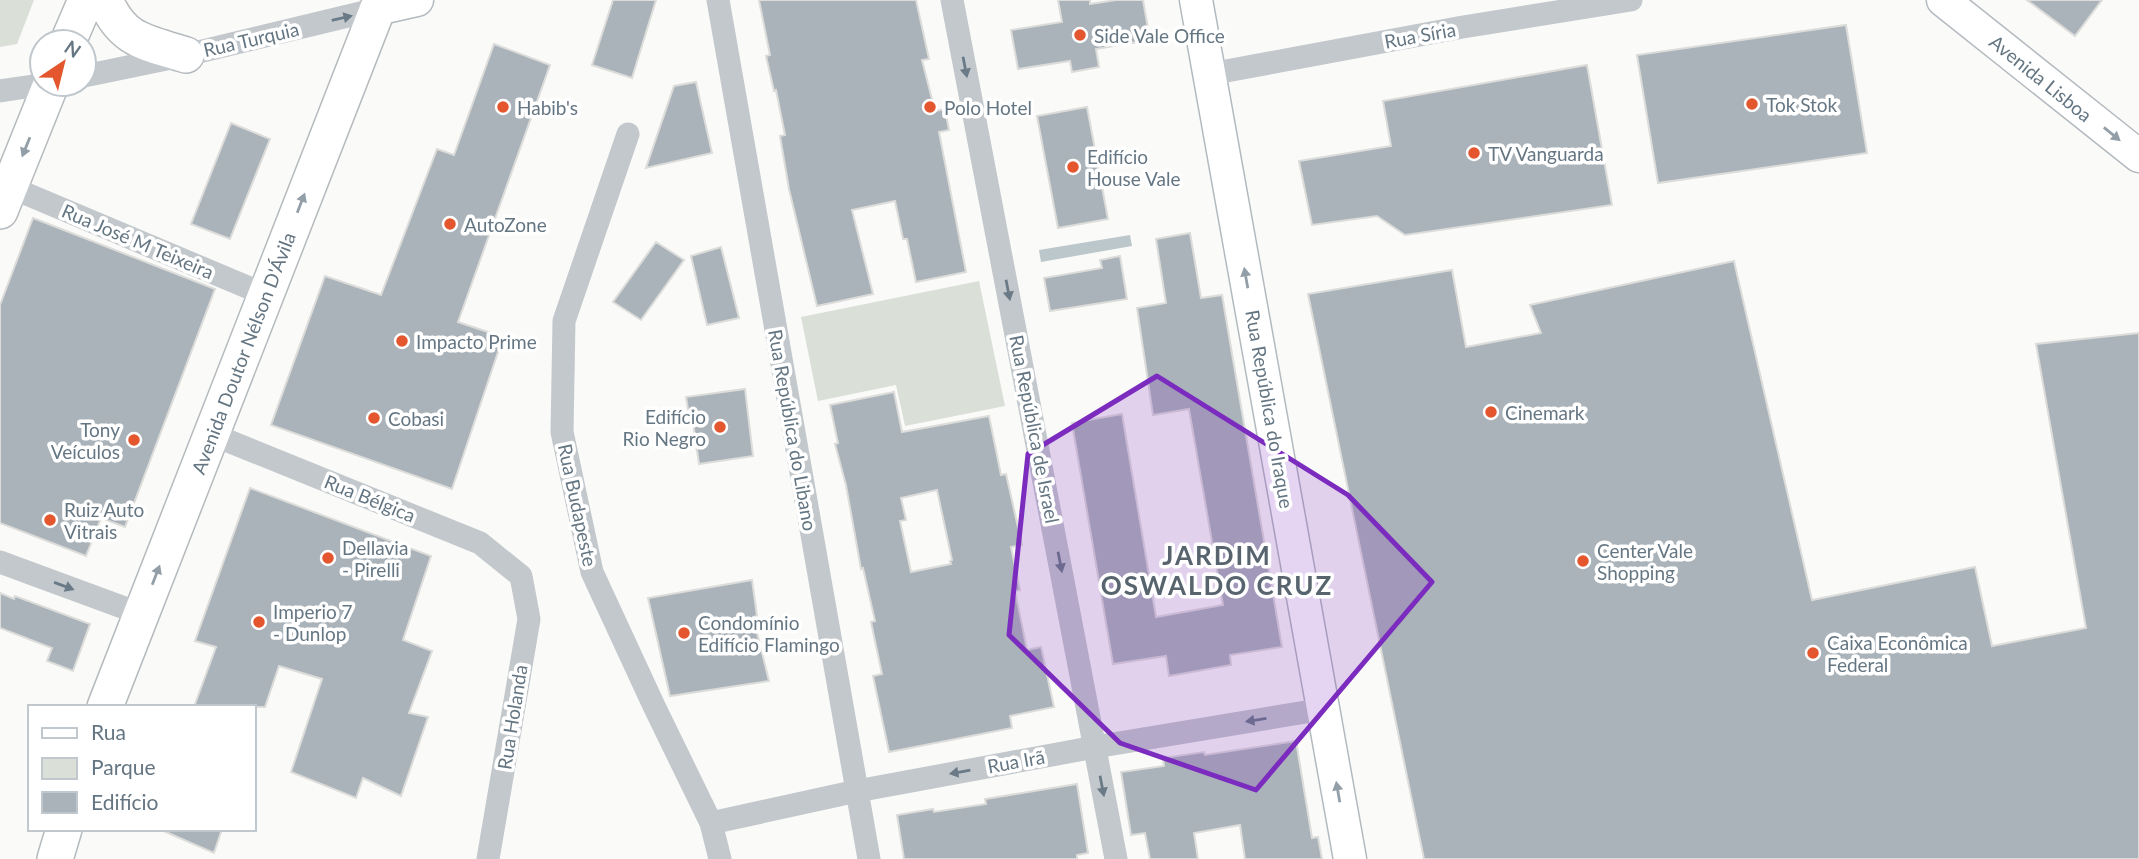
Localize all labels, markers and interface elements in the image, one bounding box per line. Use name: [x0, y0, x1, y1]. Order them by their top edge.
one-way arrow: [331, 12, 353, 23]
street label: Rua Turquia: [201, 17, 301, 61]
street label: Rua Síria: [1382, 17, 1458, 53]
place label: Side Vale Office: [1094, 24, 1225, 47]
marker: Side Vale Office: [1072, 27, 1088, 43]
north arrow: [28, 28, 98, 98]
street label: Avenida Lisboa: [1985, 30, 2097, 126]
text: N: [60, 35, 86, 62]
one-way arrow: [960, 56, 971, 78]
place label: Tok Stok: [1766, 93, 1838, 116]
place label: Habib's: [517, 96, 578, 119]
place label: Polo Hotel: [944, 96, 1032, 119]
marker: Tok Stok: [1744, 96, 1760, 112]
marker: Habib's: [495, 99, 511, 115]
marker: Polo Hotel: [922, 99, 938, 115]
one-way arrow: [2102, 127, 2120, 142]
one-way arrow: [20, 137, 31, 158]
place label: TV Vanguarda: [1488, 142, 1604, 165]
place label: Edifício House Vale: [1087, 145, 1180, 190]
marker: TV Vanguarda: [1466, 145, 1482, 161]
marker: Edifício House Vale: [1065, 159, 1081, 175]
one-way arrow: [296, 192, 307, 213]
street label: Rua José M Teixeira: [59, 199, 217, 283]
place label: AutoZone: [464, 213, 547, 236]
marker: AutoZone: [442, 216, 458, 232]
street label: Avenida Doutor Nélson D'Ávila: [186, 229, 300, 477]
one-way arrow: [1240, 267, 1251, 289]
one-way arrow: [1003, 280, 1014, 302]
street label: Rua República do Iraque: [1241, 308, 1299, 510]
street label: Rua República do Libano: [764, 328, 822, 532]
place label: Impacto Prime: [416, 330, 537, 353]
marker: Impacto Prime: [394, 333, 410, 349]
street label: Rua República de Israel: [1005, 333, 1065, 525]
place label: Cinemark: [1505, 401, 1585, 424]
marker: Cinemark: [1483, 404, 1499, 420]
place label: Edifício Rio Negro: [623, 405, 706, 450]
place label: Cobasi: [388, 407, 444, 430]
marker: Cobasi: [366, 410, 382, 426]
place label: Tony Veículos: [51, 418, 120, 463]
marker: Edifício Rio Negro: [712, 419, 728, 435]
marker: Tony Veículos: [126, 432, 142, 448]
street label: Rua Budapeste: [554, 442, 602, 568]
street label: Rua Bélgica: [321, 469, 419, 527]
place label: Ruiz Auto Vitrais: [64, 498, 144, 543]
marker: Ruiz Auto Vitrais: [42, 512, 58, 528]
place label: Dellavia - Pirelli: [342, 536, 408, 581]
district label: JARDIM OSWALDO CRUZ: [1101, 539, 1333, 601]
place label: Center Vale Shopping: [1597, 539, 1693, 584]
marker: Dellavia - Pirelli: [320, 550, 336, 566]
one-way arrow: [1055, 551, 1066, 573]
marker: Center Vale Shopping: [1575, 553, 1591, 569]
one-way arrow: [151, 564, 162, 585]
one-way arrow: [54, 581, 75, 592]
place label: Imperio 7 - Dunlop: [273, 600, 353, 645]
place label: Condomínio Edifício Flamingo: [698, 611, 840, 656]
marker: Imperio 7 - Dunlop: [251, 614, 267, 630]
marker: Condomínio Edifício Flamingo: [676, 625, 692, 641]
place label: Caixa Econômica Federal: [1827, 631, 1968, 676]
marker: Caixa Econômica Federal: [1805, 645, 1821, 661]
street label: Rua Holanda: [492, 663, 532, 771]
legend: [28, 705, 256, 831]
one-way arrow: [1245, 715, 1267, 726]
text: Rua: [91, 719, 126, 744]
street label: Rua Irã: [986, 745, 1046, 777]
text: Parque: [91, 754, 156, 779]
one-way arrow: [949, 767, 971, 778]
one-way arrow: [1097, 775, 1108, 797]
one-way arrow: [1332, 781, 1343, 803]
text: Edifício: [91, 789, 159, 814]

